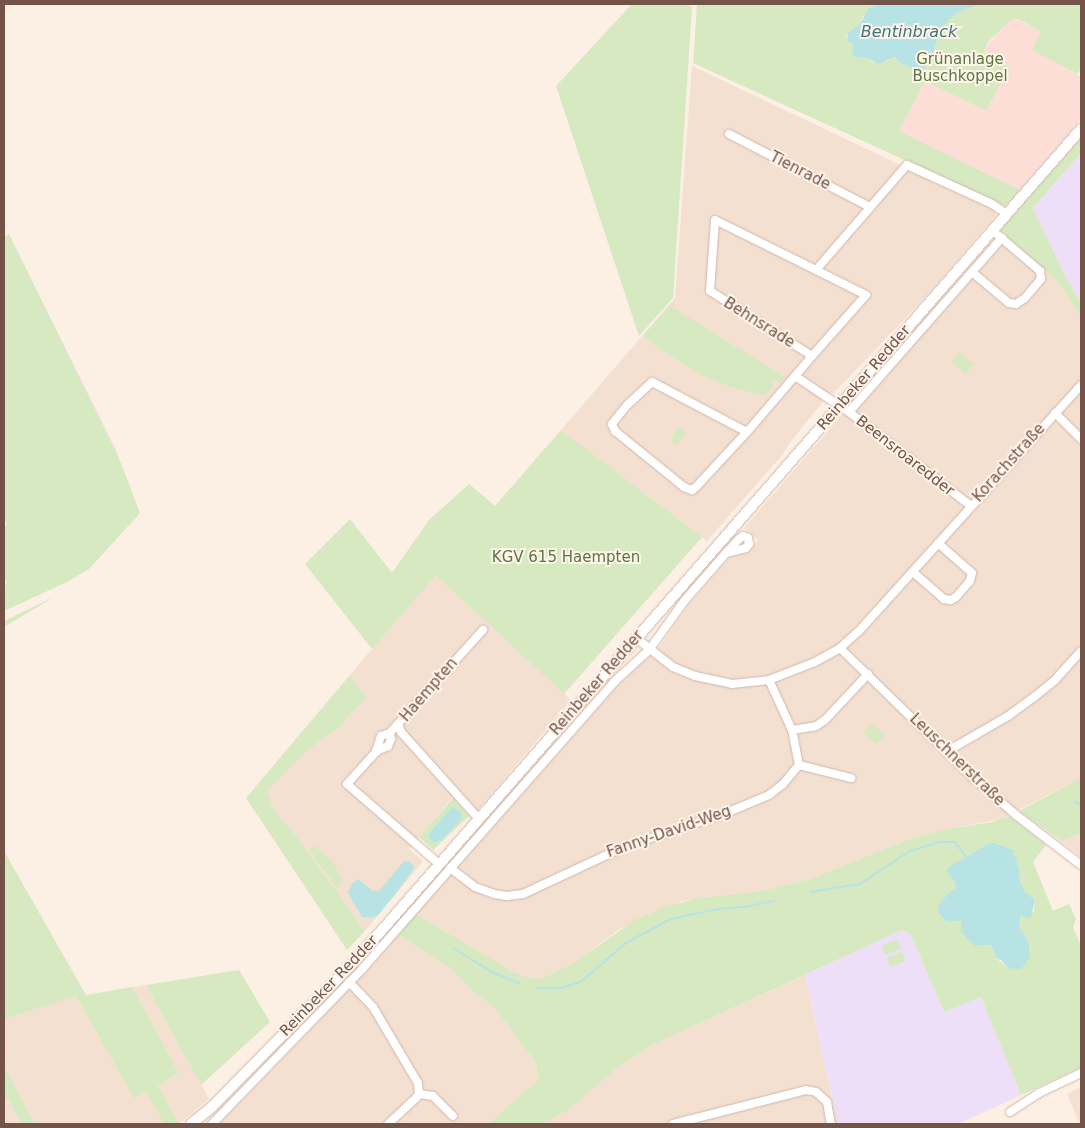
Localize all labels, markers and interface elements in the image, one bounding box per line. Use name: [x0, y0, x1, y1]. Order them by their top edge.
water label: Bentinbrack: [861, 22, 957, 42]
park label: Grünanlage Buschkoppel: [912, 50, 1008, 85]
street label: Tienrade: [767, 148, 833, 194]
street label: Behnsrade: [720, 294, 798, 352]
street label: Reinbeker Redder: [814, 322, 914, 434]
street label: Beensroaredder: [852, 412, 958, 500]
street label: Korachstraße: [969, 420, 1049, 506]
park label: KGV 615 Haempten: [492, 549, 640, 567]
street label: Reinbeker Redder: [547, 627, 647, 739]
street label: Haempten: [396, 654, 462, 726]
street label: Leuschnerstraße: [906, 710, 1008, 810]
street label: Fanny-David-Weg: [604, 802, 734, 862]
street label: Reinbeker Redder: [276, 932, 382, 1040]

